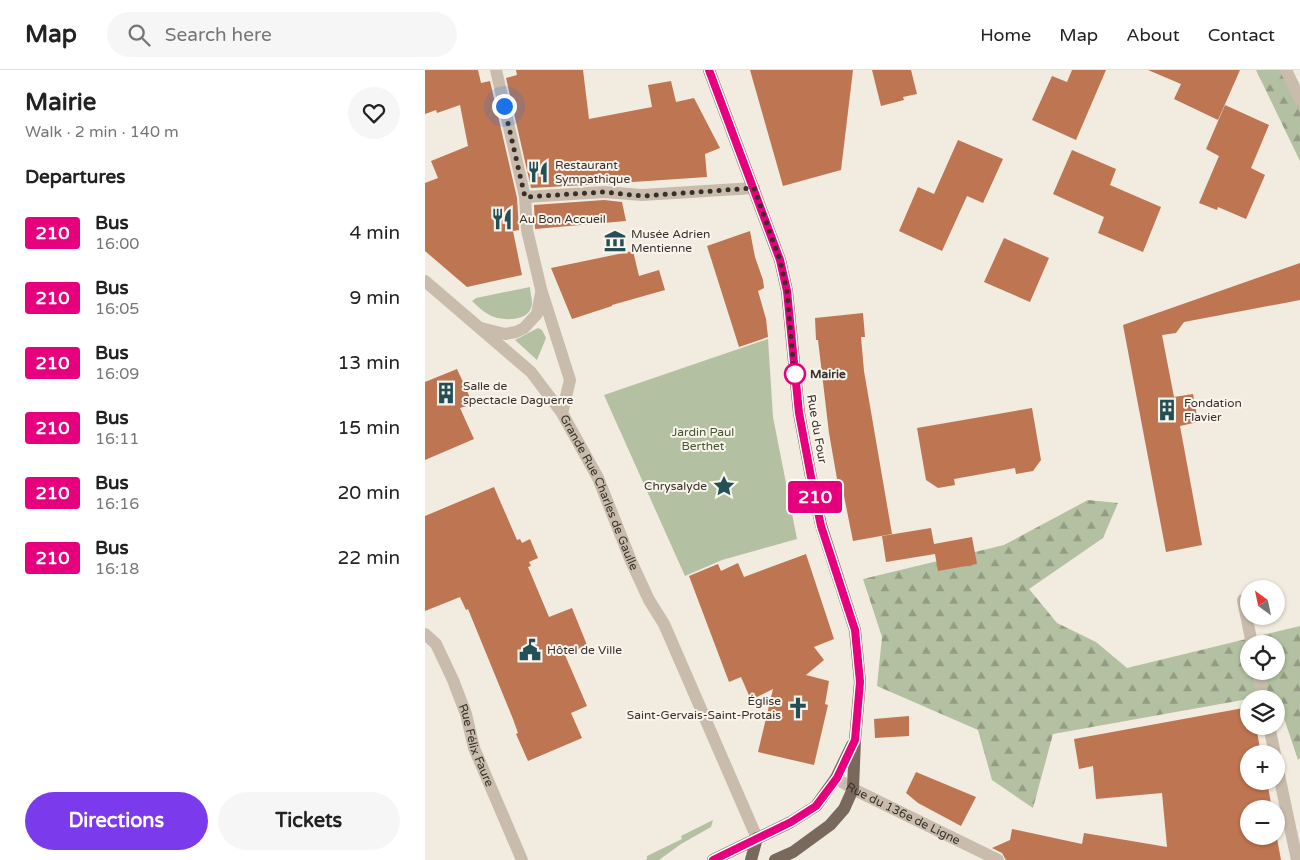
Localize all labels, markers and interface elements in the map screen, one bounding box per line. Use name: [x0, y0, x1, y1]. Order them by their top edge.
search box: [107, 12, 457, 57]
text: Map: [25, 20, 77, 49]
icon: search: [125, 21, 153, 49]
text: Search here: [165, 24, 272, 46]
text: Home: [980, 24, 1031, 46]
text: Map: [1059, 24, 1098, 46]
text: About: [1126, 24, 1180, 46]
text: Contact: [1208, 24, 1275, 46]
button: heart: [348, 87, 400, 139]
text: Mairie: [25, 88, 96, 117]
your location: [492, 94, 517, 119]
text: Walk · 2 min · 140 m: [25, 122, 179, 142]
place label: Restaurant Sympathique: [555, 158, 630, 186]
restaurant icon: Restaurant Sympathique: [525, 159, 551, 185]
text: Departures: [25, 166, 125, 188]
restaurant icon: Au Bon Accueil: [489, 206, 515, 232]
text: Bus: [95, 212, 129, 234]
place label: Au Bon Accueil: [519, 212, 606, 226]
text: 210: [36, 222, 69, 244]
text: 4 min: [349, 222, 400, 244]
place label: Musée Adrien Mentienne: [631, 227, 710, 255]
museum icon: Musée Adrien Mentienne: [602, 228, 628, 254]
text: 16:00: [95, 234, 139, 254]
text: Bus: [95, 277, 129, 299]
text: 210: [36, 287, 69, 309]
text: 9 min: [349, 287, 400, 309]
text: 16:05: [95, 299, 139, 319]
text: Bus: [95, 342, 129, 364]
text: 210: [36, 352, 69, 374]
text: 13 min: [337, 352, 400, 374]
marker: Mairie: [784, 363, 806, 385]
text: 16:09: [95, 364, 139, 384]
place label: Mairie: [810, 367, 846, 381]
place label: Salle de spectacle Daguerre: [463, 379, 573, 407]
building icon: Salle de spectacle Daguerre: [433, 380, 459, 406]
street label: Rue du Four: [804, 393, 830, 465]
place label: Fondation Flavier: [1184, 396, 1242, 424]
building icon: Fondation Flavier: [1154, 397, 1180, 423]
text: Bus: [95, 407, 129, 429]
street label: Grande Rue Charles de Gaulle: [557, 412, 641, 573]
text: 210: [36, 417, 69, 439]
text: 15 min: [337, 417, 400, 439]
park label: Jardin Paul Berthet: [672, 425, 734, 453]
text: 16:11: [95, 429, 139, 449]
text: Bus: [95, 472, 129, 494]
place icon: Chrysalyde: [711, 473, 737, 499]
place label: Chrysalyde: [644, 479, 707, 493]
line badge: 210: [786, 481, 844, 513]
text: 210: [36, 482, 69, 504]
text: 20 min: [337, 482, 400, 504]
text: 210: [798, 486, 832, 508]
text: 16:16: [95, 494, 139, 514]
text: Bus: [95, 537, 129, 559]
text: 210: [36, 547, 69, 569]
text: 22 min: [337, 547, 400, 569]
text: 16:18: [95, 559, 139, 579]
north arrow: [1240, 580, 1285, 625]
map controls: [1240, 580, 1285, 845]
button: locate: [1240, 635, 1285, 680]
public building icon: Hôtel de Ville: [517, 637, 543, 663]
place label: Hôtel de Ville: [547, 643, 622, 657]
button: layers: [1240, 690, 1285, 735]
place label: Église Saint-Gervais-Saint-Protais: [627, 694, 781, 722]
church icon: Église Saint-Gervais-Saint-Protais: [785, 695, 811, 721]
street label: Rue Félix Faure: [456, 702, 497, 789]
button: +: [1240, 745, 1285, 790]
street label: Rue du 136e de Ligne: [843, 779, 963, 847]
button: Directions: [25, 792, 208, 850]
button: Tickets: [218, 792, 400, 850]
button: −: [1240, 800, 1285, 845]

